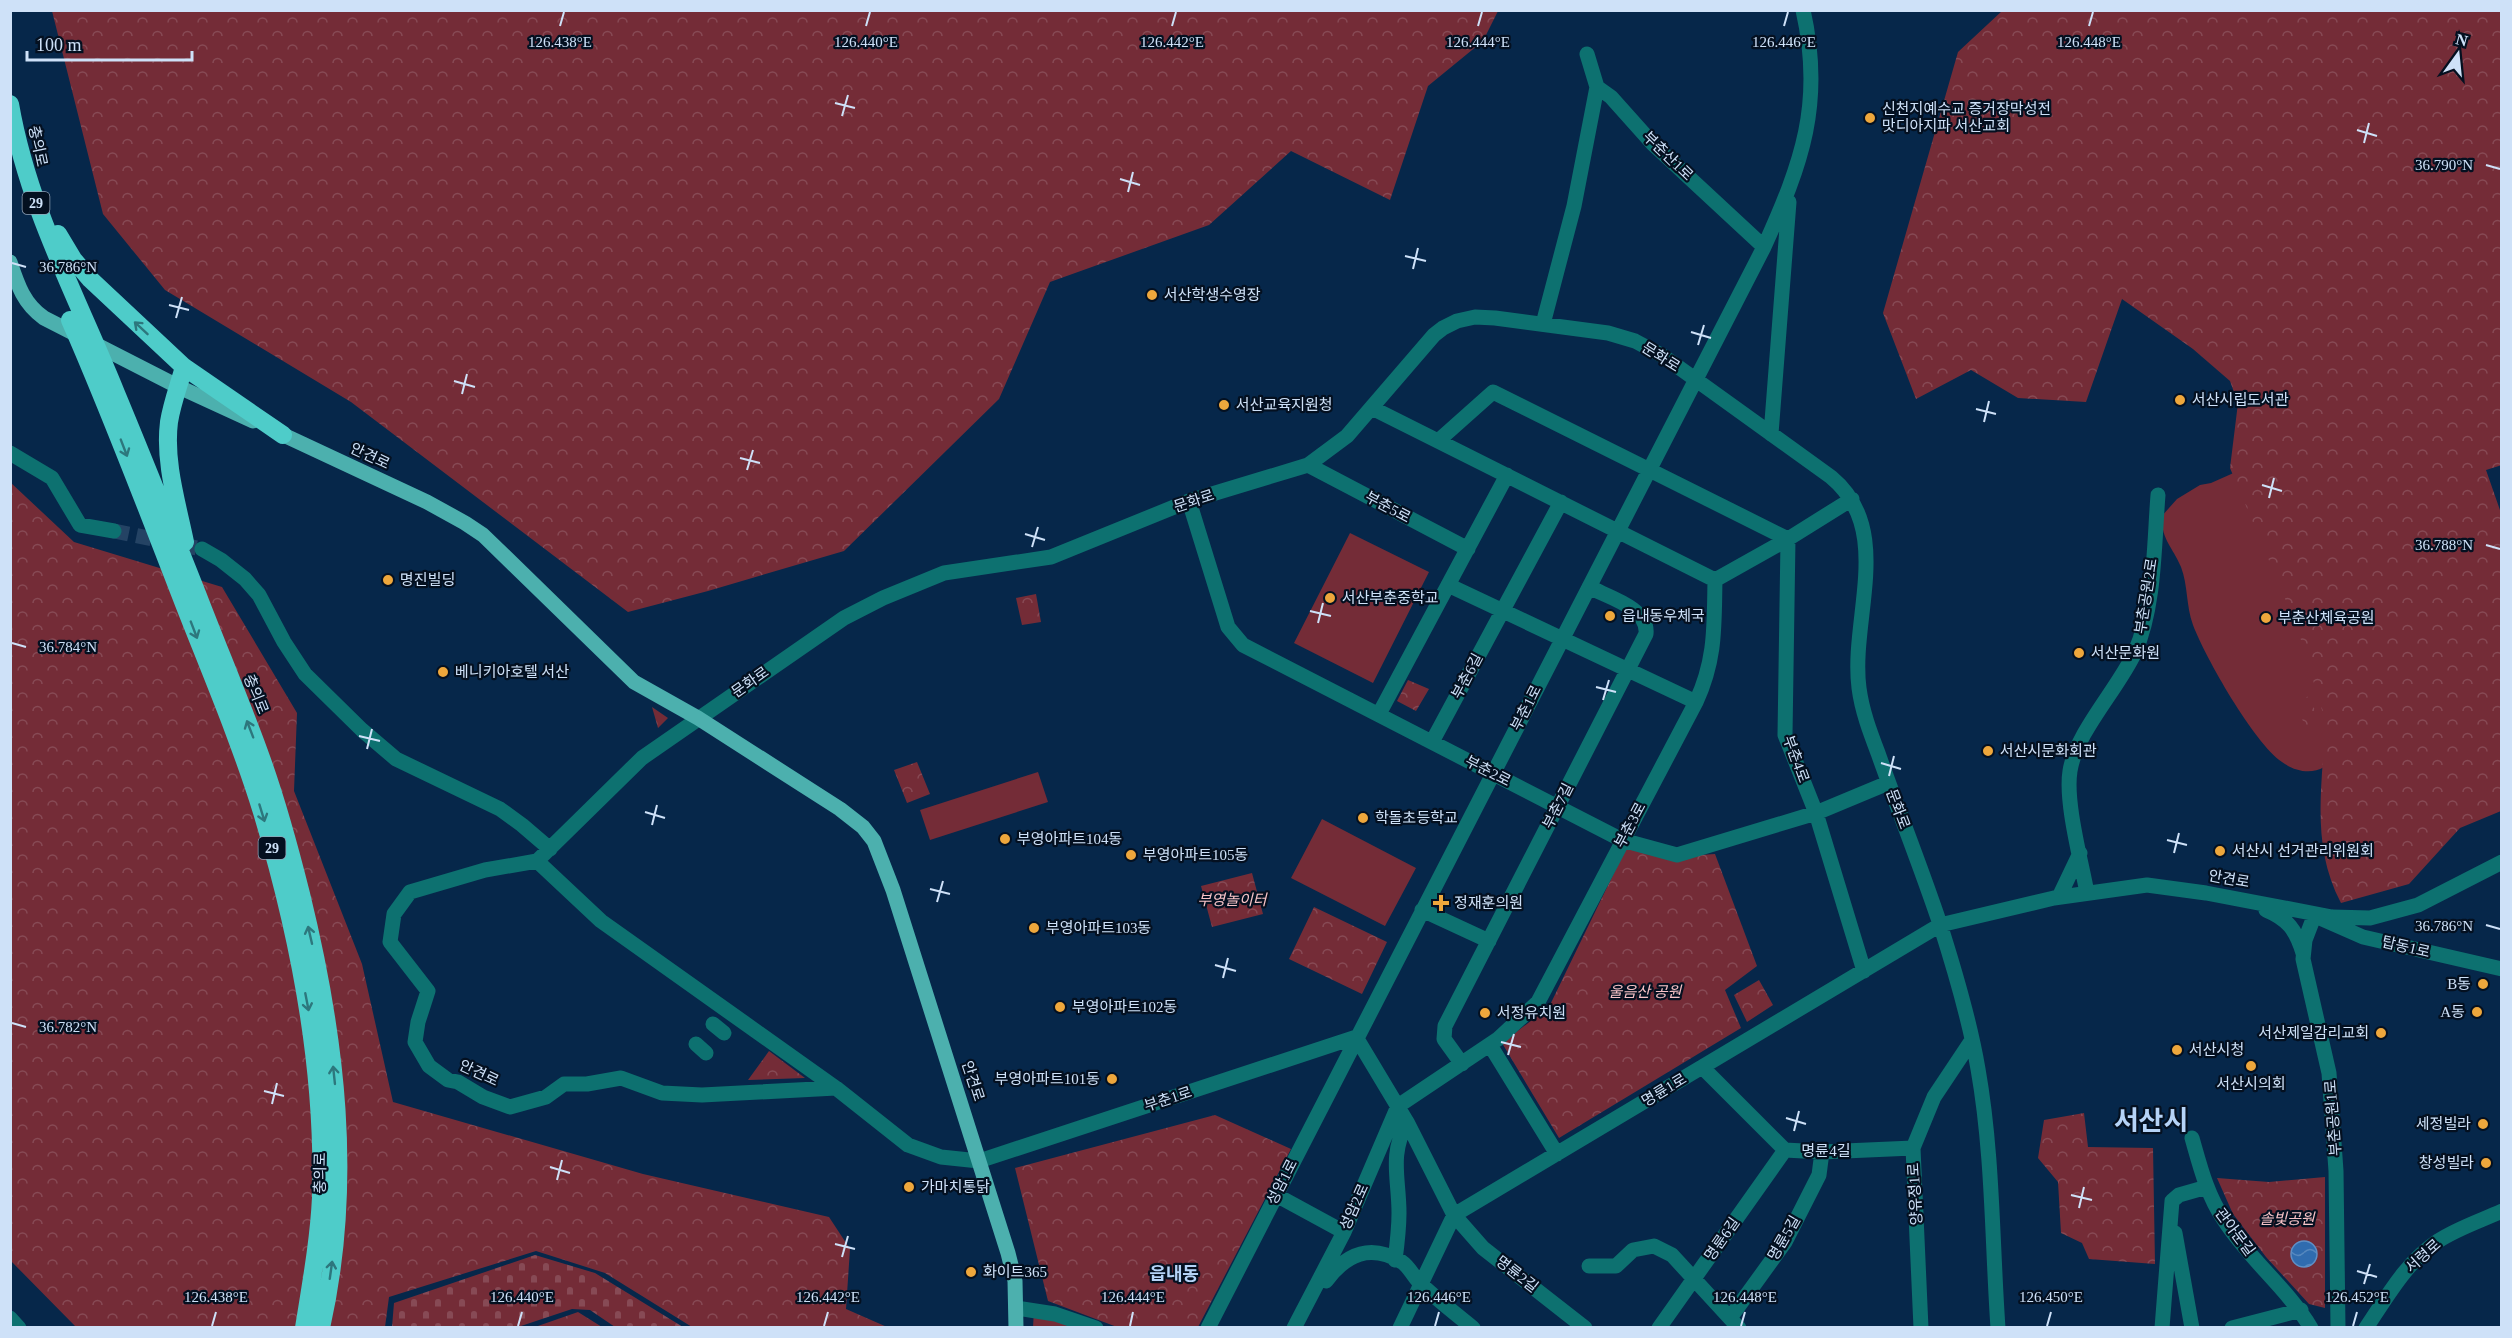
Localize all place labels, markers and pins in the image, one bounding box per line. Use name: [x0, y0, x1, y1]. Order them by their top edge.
place label: 신천지예수교 증거장막성전 맛디아지파 서산교회: [1882, 100, 2051, 134]
marker: 신천지예수교 증거장막성전 맛디아지파 서산교회: [1863, 111, 1877, 125]
place label: 서산학생수영장: [1164, 286, 1261, 303]
marker: 서산학생수영장: [1145, 288, 1159, 302]
place label: 서산시립도서관: [2192, 392, 2289, 408]
marker: 서산시립도서관: [2173, 393, 2187, 407]
place label: 서산교육지원청: [1236, 397, 1333, 413]
marker: 서산교육지원청: [1217, 398, 1231, 412]
place label: 명진빌딩: [400, 572, 455, 588]
marker: 명진빌딩: [381, 573, 395, 587]
place label: 서산부춘중학교: [1342, 589, 1439, 606]
marker: 서산부춘중학교: [1323, 591, 1337, 605]
place label: 읍내동우체국: [1622, 608, 1705, 624]
marker: 읍내동우체국: [1603, 609, 1617, 623]
place label: 부춘산체육공원: [2278, 610, 2375, 626]
marker: 부춘산체육공원: [2259, 611, 2273, 625]
place label: 서산문화원: [2091, 645, 2160, 661]
marker: 서산문화원: [2072, 646, 2086, 660]
place label: 베니키아호텔 서산: [455, 664, 569, 680]
marker: 베니키아호텔 서산: [436, 665, 450, 679]
place label: 서산시문화회관: [2000, 743, 2097, 759]
marker: 서산시문화회관: [1981, 744, 1995, 758]
place label: 학돌초등학교: [1375, 809, 1458, 826]
marker: 학돌초등학교: [1356, 811, 1370, 825]
place label: 부영아파트104동: [1017, 831, 1122, 847]
marker: 부영아파트104동: [998, 832, 1012, 846]
place label: 서산시 선거관리위원회: [2232, 843, 2374, 859]
marker: 서산시 선거관리위원회: [2213, 844, 2227, 858]
place label: 부영아파트105동: [1143, 847, 1248, 863]
marker: 부영아파트105동: [1124, 848, 1138, 862]
marker: 정재훈의원: [1432, 894, 1450, 912]
place label: 정재훈의원: [1454, 895, 1523, 911]
place label: 부영아파트103동: [1046, 920, 1151, 936]
marker: 부영아파트103동: [1027, 921, 1041, 935]
place label: B동: [2447, 976, 2471, 992]
marker: B동: [2476, 977, 2490, 991]
place label: 부영아파트102동: [1072, 999, 1177, 1015]
marker: 부영아파트102동: [1053, 1000, 1067, 1014]
place label: A동: [2440, 1004, 2465, 1020]
place label: 서정유치원: [1497, 1005, 1566, 1021]
marker: A동: [2470, 1005, 2484, 1019]
marker: 서정유치원: [1478, 1006, 1492, 1020]
place label: 서산제일감리교회: [2259, 1025, 2369, 1041]
marker: 서산제일감리교회: [2374, 1026, 2388, 1040]
place label: 서산시청: [2189, 1042, 2244, 1058]
marker: 서산시청: [2170, 1043, 2184, 1057]
marker: 서산시의회: [2244, 1059, 2258, 1073]
place label: 부영아파트101동: [995, 1071, 1100, 1087]
marker: 부영아파트101동: [1105, 1072, 1119, 1086]
place label: 서산시의회: [2216, 1076, 2286, 1092]
place label: 세정빌라: [2416, 1116, 2471, 1132]
marker: 세정빌라: [2476, 1117, 2490, 1131]
place label: 창성빌라: [2419, 1155, 2474, 1171]
marker: 창성빌라: [2479, 1156, 2493, 1170]
place label: 가마치통닭: [921, 1179, 990, 1195]
marker: 가마치통닭: [902, 1180, 916, 1194]
place label: 화이트365: [983, 1264, 1047, 1280]
marker: 화이트365: [964, 1265, 978, 1279]

